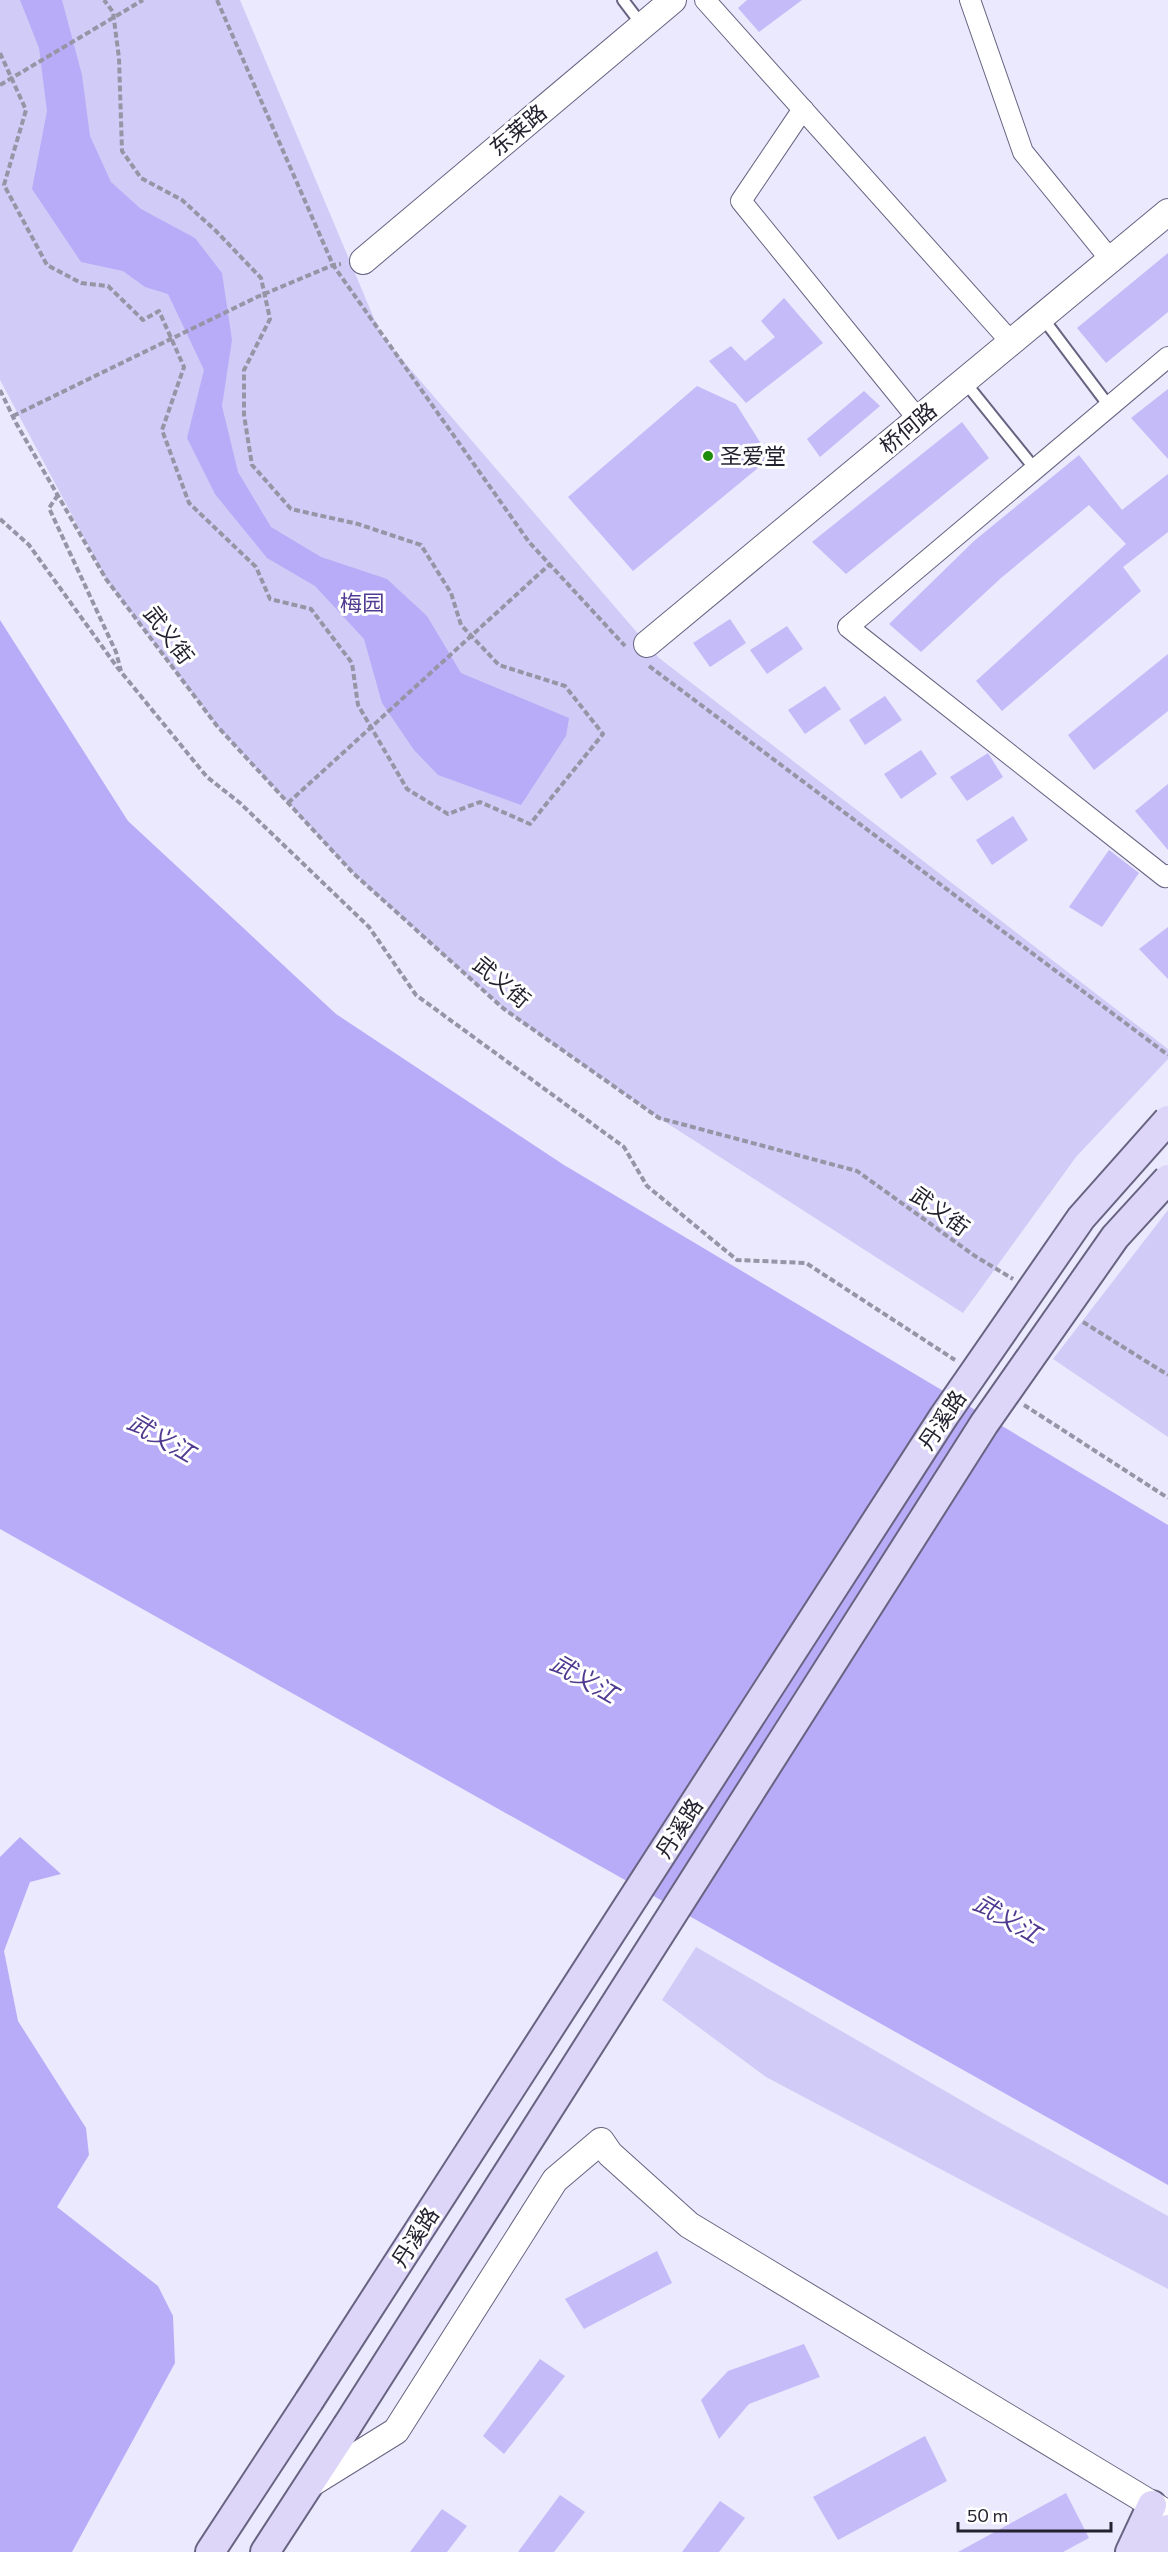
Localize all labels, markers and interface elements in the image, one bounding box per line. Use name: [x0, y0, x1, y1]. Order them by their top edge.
street label: 东莱路: [484, 98, 552, 161]
street label: 桥何路: [874, 396, 942, 459]
place label: 圣爱堂: [720, 442, 786, 469]
marker: 圣爱堂: [701, 449, 715, 463]
park label: 梅园: [340, 589, 384, 616]
street label: 武义街: [139, 600, 200, 669]
street label: 武义街: [468, 950, 536, 1013]
street label: 武义街: [906, 1180, 975, 1241]
street label: 丹溪路: [912, 1385, 971, 1455]
water label: 武义江: [123, 1406, 203, 1469]
water label: 武义江: [546, 1647, 626, 1710]
street label: 丹溪路: [649, 1793, 708, 1863]
water label: 武义江: [969, 1887, 1049, 1950]
street label: 丹溪路: [385, 2202, 444, 2272]
scale bar: [958, 2495, 1111, 2533]
text: 50 m: [967, 2504, 1008, 2526]

